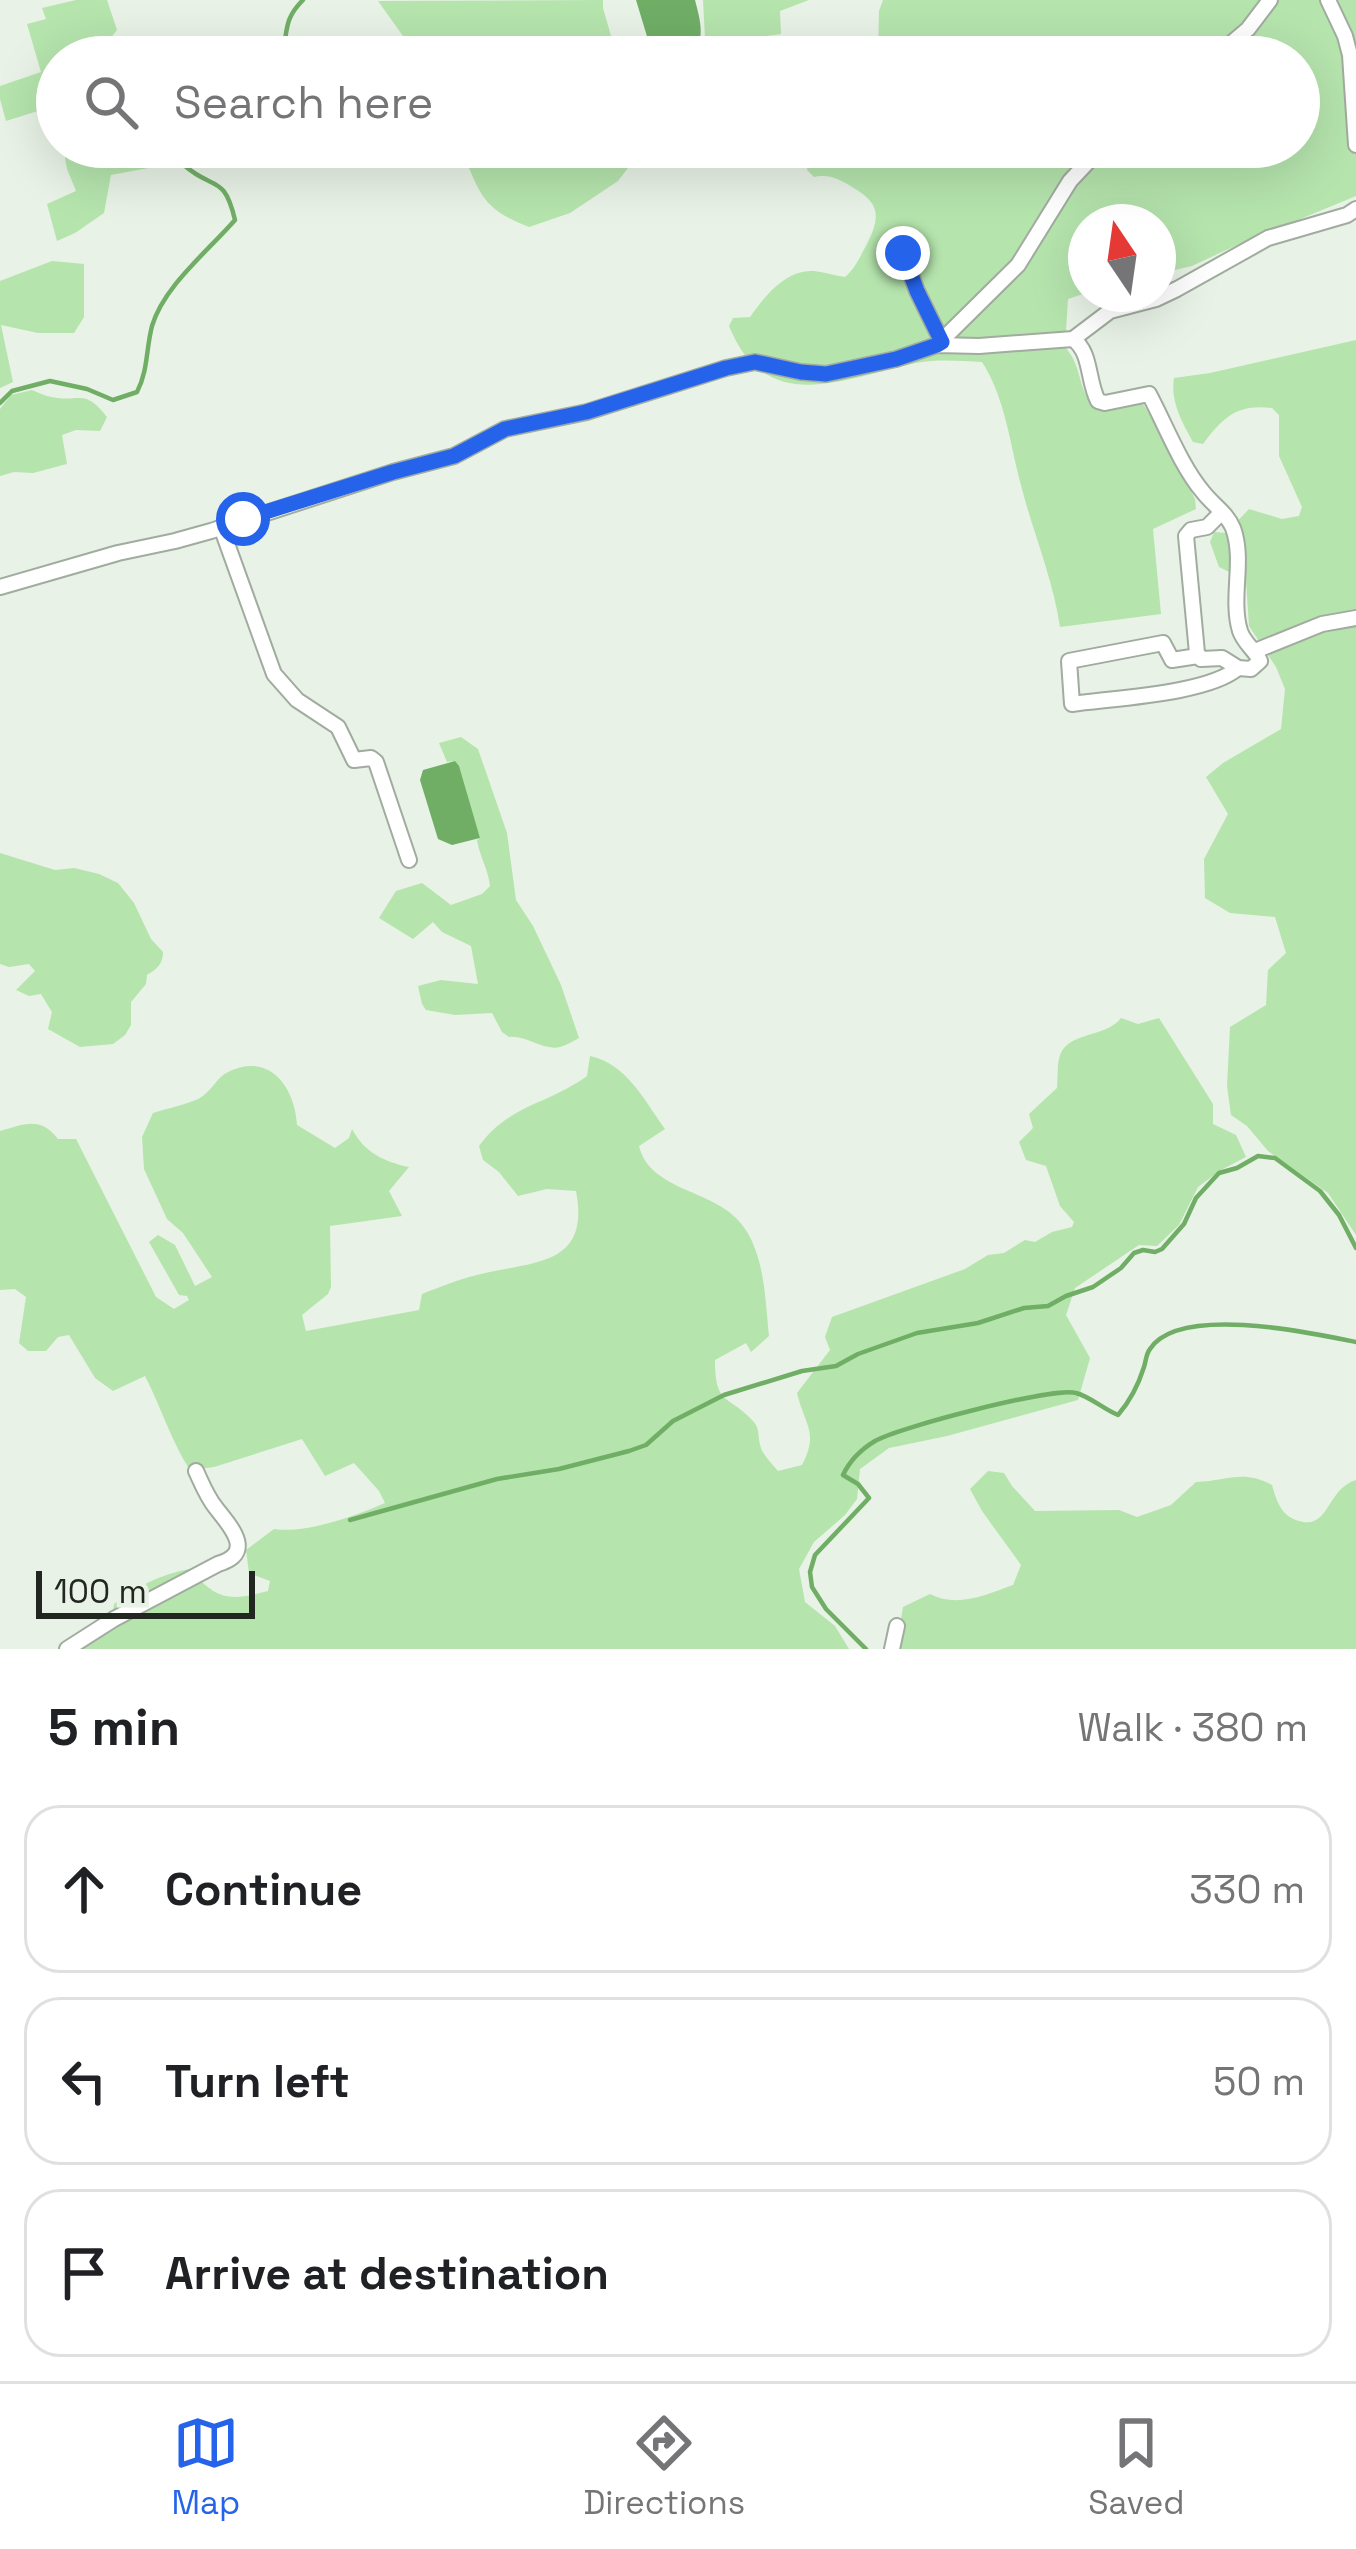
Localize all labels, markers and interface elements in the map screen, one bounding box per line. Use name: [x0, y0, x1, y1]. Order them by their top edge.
search box: [36, 36, 1320, 168]
icon: search: [78, 69, 144, 135]
text: Search here: [174, 74, 433, 131]
north arrow: [1068, 204, 1176, 312]
route end: [876, 226, 930, 280]
route start: [216, 492, 270, 546]
scale bar: [36, 1565, 255, 1618]
text: 100 m: [54, 1571, 147, 1613]
text: 5 min: [48, 1695, 180, 1760]
text: Walk · 380 m: [1078, 1703, 1308, 1752]
icon: ahead: [51, 1856, 117, 1922]
text: Continue: [165, 1861, 362, 1918]
text: 330 m: [1189, 1865, 1305, 1914]
icon: left: [51, 2048, 117, 2114]
text: Turn left: [165, 2053, 350, 2110]
text: 50 m: [1213, 2057, 1305, 2106]
icon: arrive: [51, 2240, 117, 2306]
text: Arrive at destination: [165, 2245, 609, 2302]
tab: Map: [172, 2410, 240, 2524]
tab: Directions: [583, 2410, 745, 2524]
tab: Saved: [1088, 2410, 1184, 2524]

